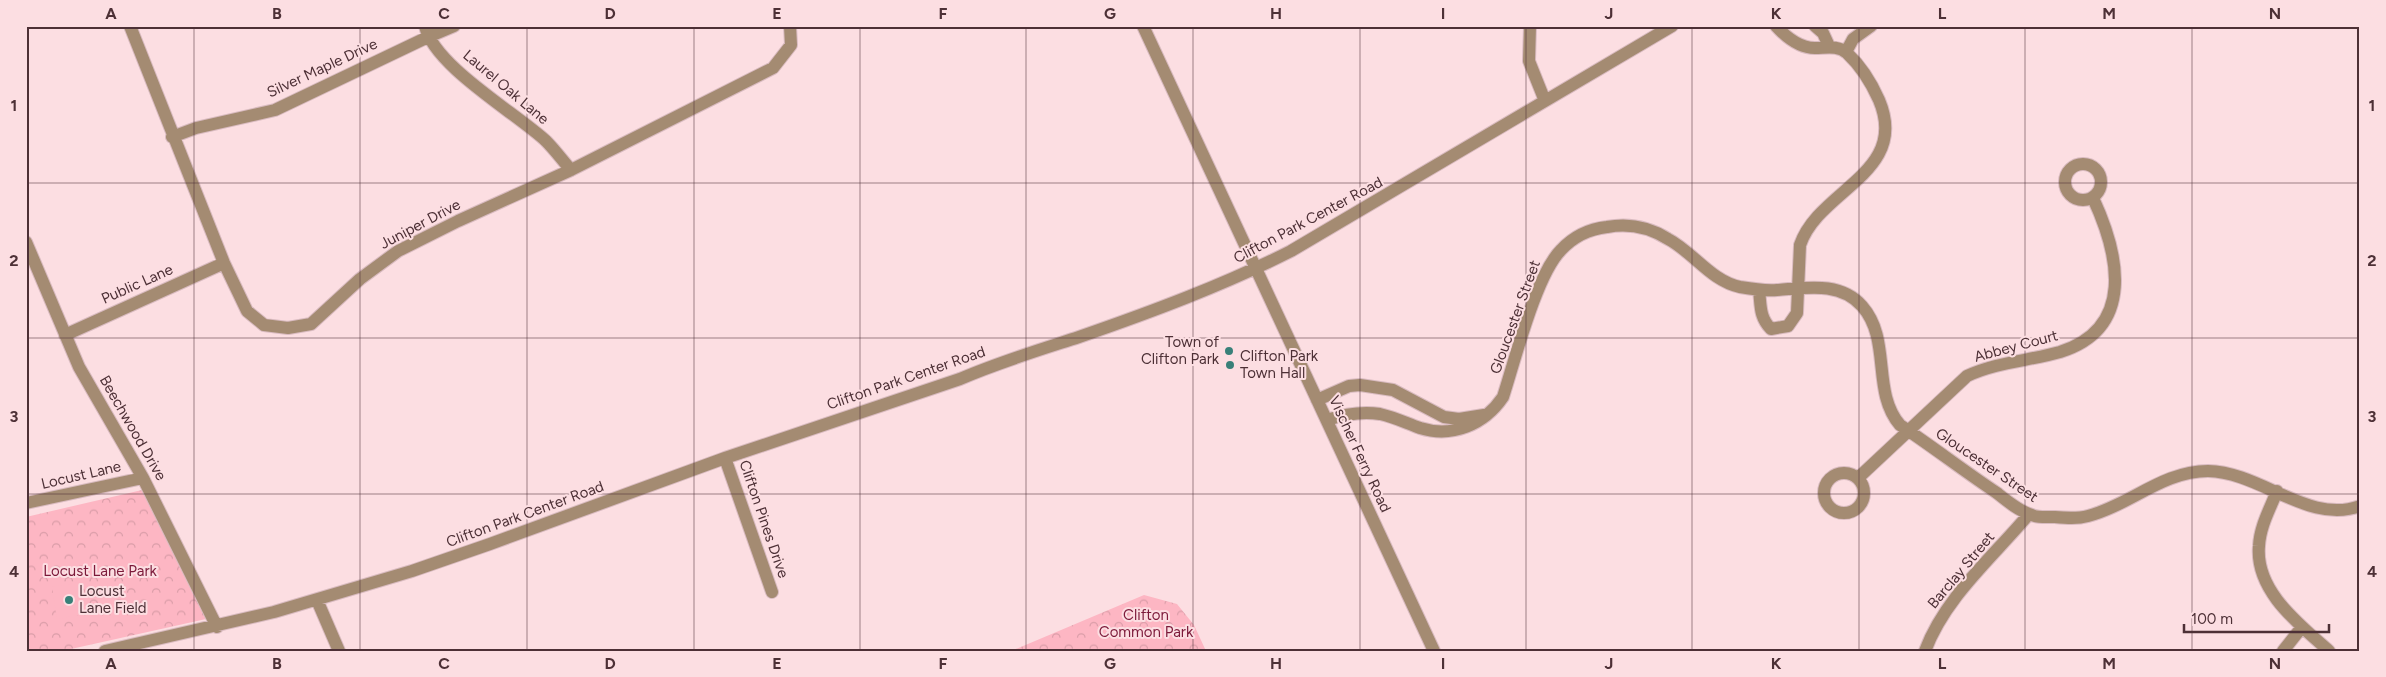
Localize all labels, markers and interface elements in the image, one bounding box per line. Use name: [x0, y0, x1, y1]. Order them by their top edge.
text: A: [105, 4, 117, 23]
text: B: [272, 4, 282, 23]
text: C: [438, 4, 450, 23]
text: D: [604, 4, 616, 23]
text: E: [772, 4, 782, 23]
text: F: [939, 4, 948, 23]
text: G: [1104, 4, 1116, 23]
text: H: [1270, 4, 1282, 23]
text: I: [1441, 4, 1445, 23]
text: J: [1605, 4, 1613, 23]
text: K: [1771, 4, 1782, 23]
text: L: [1938, 4, 1947, 23]
text: M: [2102, 4, 2116, 23]
text: N: [2269, 4, 2281, 23]
street label: Silver Maple Drive: [264, 35, 380, 101]
street label: Laurel Oak Lane: [459, 46, 553, 128]
text: 1: [11, 96, 17, 115]
text: 1: [2369, 96, 2375, 115]
street label: Clifton Park Center Road: [1230, 173, 1386, 267]
street label: Juniper Drive: [377, 195, 463, 253]
text: 2: [9, 251, 19, 270]
text: 2: [2367, 251, 2377, 270]
street label: Gloucester Street: [1486, 257, 1544, 376]
street label: Public Lane: [98, 260, 176, 308]
street label: Abbey Court: [1972, 326, 2060, 366]
place label: Town of Clifton Park: [1141, 333, 1220, 368]
street label: Clifton Park Center Road: [824, 342, 988, 414]
marker: Town of Clifton Park: [1223, 345, 1235, 357]
place label: Clifton Park Town Hall: [1240, 347, 1319, 382]
marker: Clifton Park Town Hall: [1224, 359, 1236, 371]
street label: Beechwood Drive: [96, 372, 170, 484]
street label: Vischer Ferry Road: [1325, 393, 1395, 515]
text: 3: [10, 407, 19, 426]
text: 3: [2368, 407, 2377, 426]
street label: Gloucester Street: [1932, 424, 2042, 506]
street label: Locust Lane: [39, 457, 123, 493]
street label: Clifton Pines Drive: [735, 458, 793, 580]
street label: Clifton Park Center Road: [444, 477, 606, 551]
street label: Barclay Street: [1924, 528, 1998, 612]
text: 4: [9, 562, 19, 581]
park label: Locust Lane Park: [43, 562, 158, 580]
text: 4: [2367, 562, 2377, 581]
place label: Locust Lane Field: [79, 582, 147, 617]
marker: Locust Lane Field: [63, 594, 75, 606]
scale bar: [2184, 602, 2328, 634]
park label: Clifton Common Park: [1099, 606, 1194, 641]
text: 100 m: [2191, 610, 2233, 628]
text: A: [105, 654, 117, 673]
text: B: [272, 654, 282, 673]
text: C: [438, 654, 450, 673]
text: D: [604, 654, 616, 673]
text: E: [772, 654, 782, 673]
text: F: [939, 654, 948, 673]
text: G: [1104, 654, 1116, 673]
text: H: [1270, 654, 1282, 673]
text: I: [1441, 654, 1445, 673]
text: J: [1605, 654, 1613, 673]
text: K: [1771, 654, 1782, 673]
text: L: [1938, 654, 1947, 673]
text: M: [2102, 654, 2116, 673]
text: N: [2269, 654, 2281, 673]

